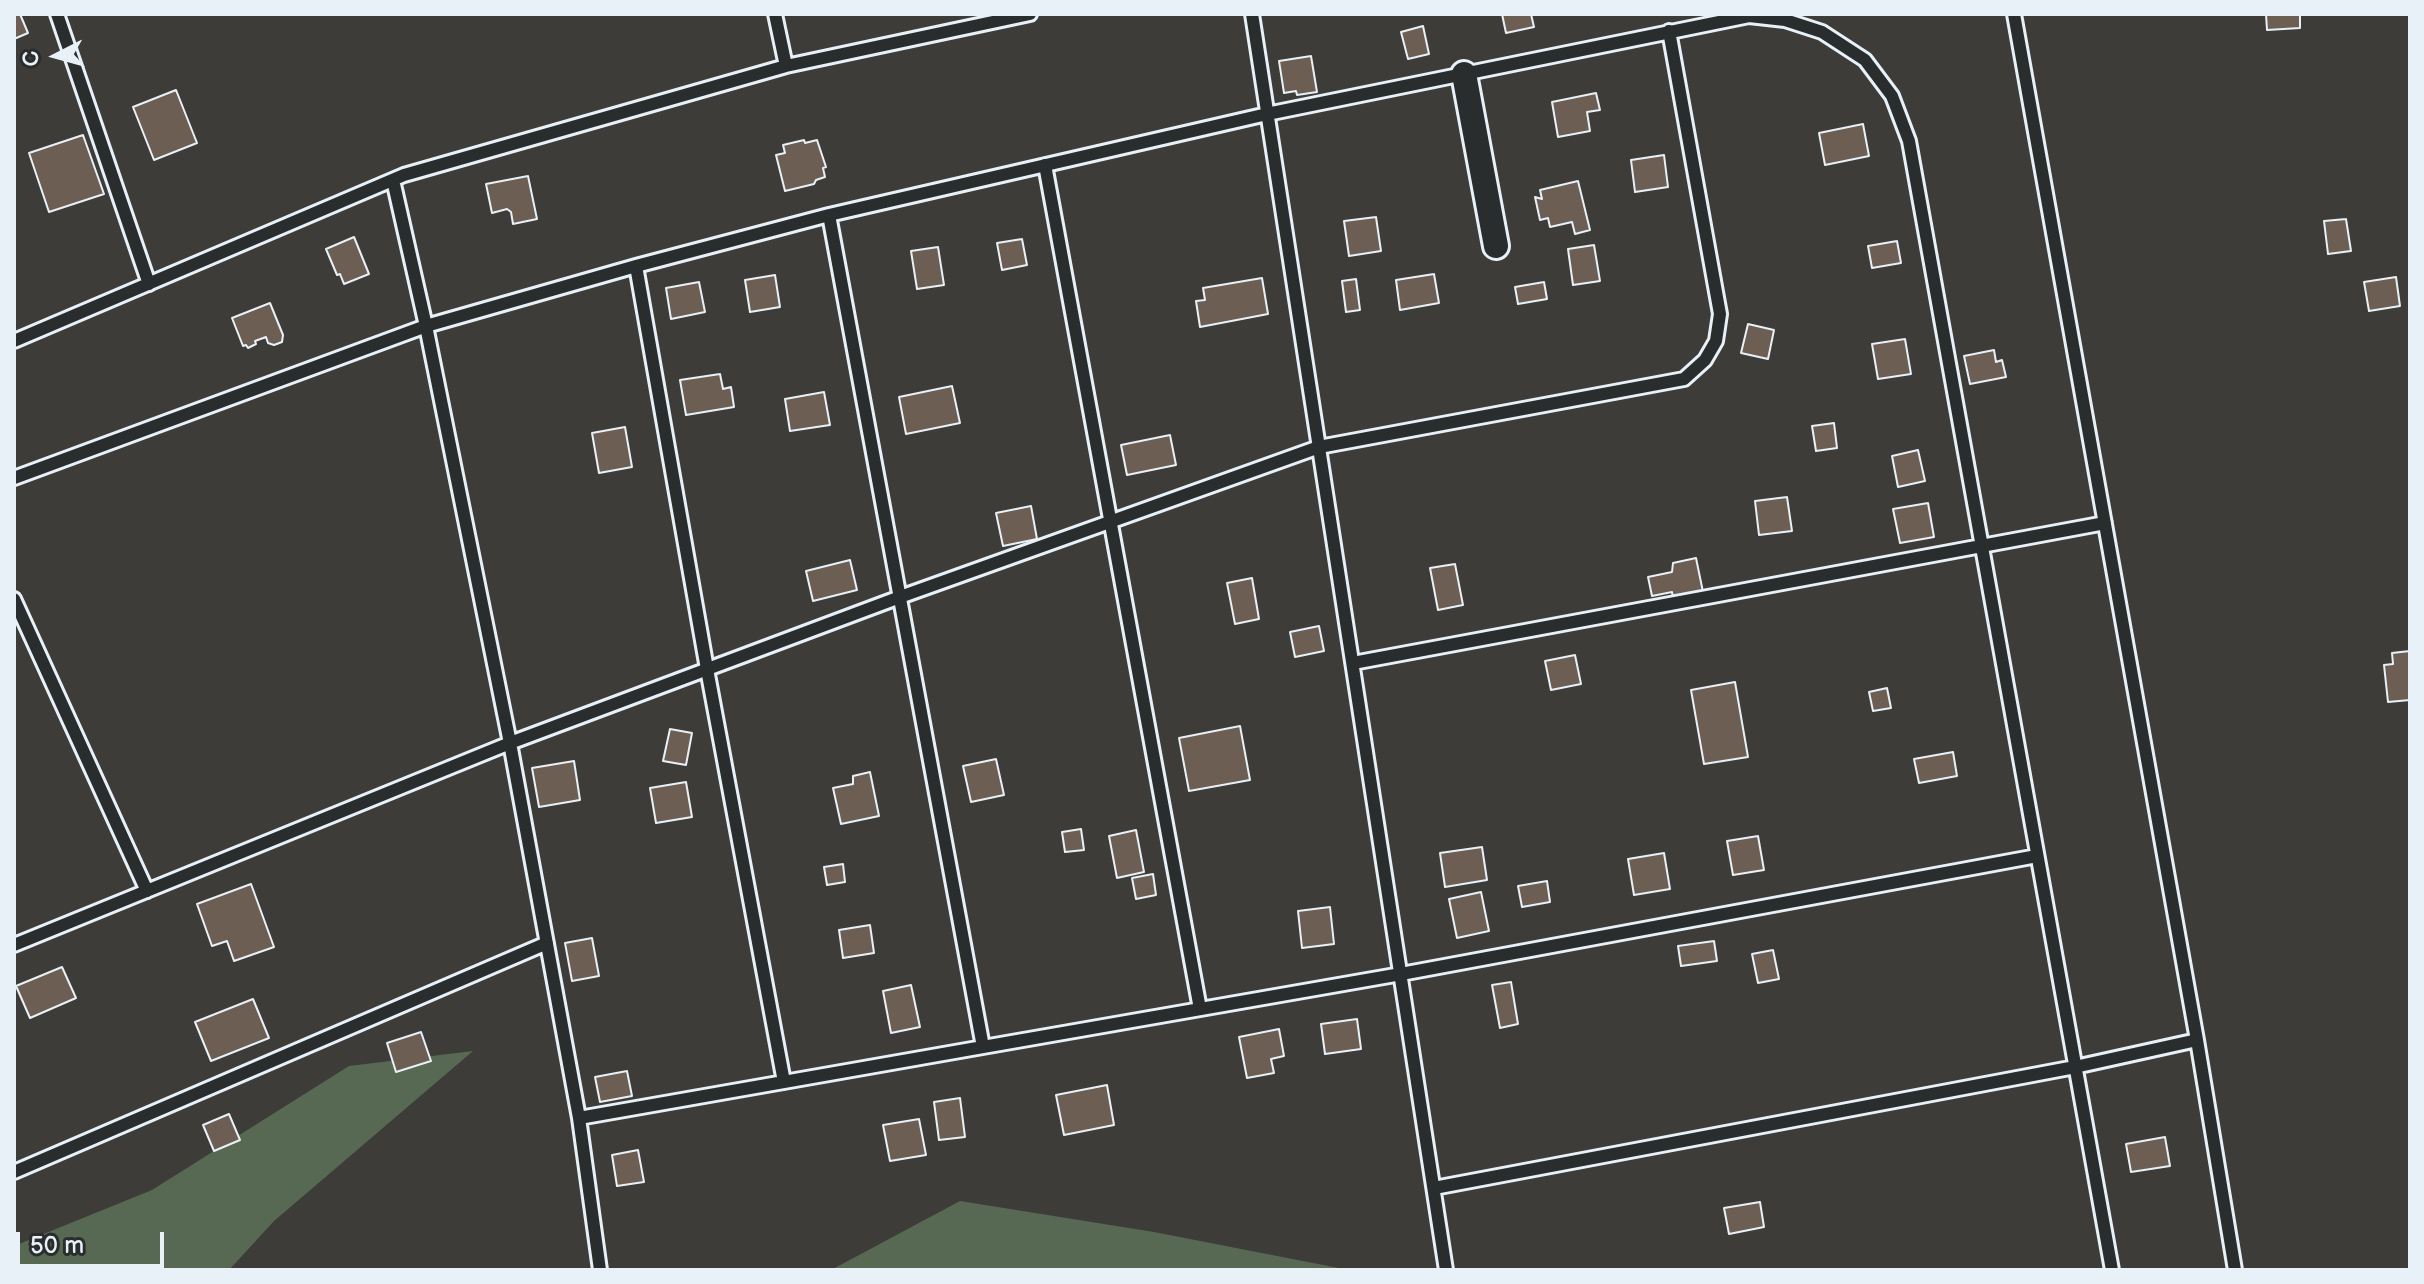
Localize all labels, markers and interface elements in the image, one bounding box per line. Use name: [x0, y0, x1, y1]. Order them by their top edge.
north arrow: [16, 16, 96, 96]
text: С: [17, 50, 46, 68]
scale bar: [20, 1216, 168, 1266]
text: 50 m: [30, 1231, 84, 1260]

